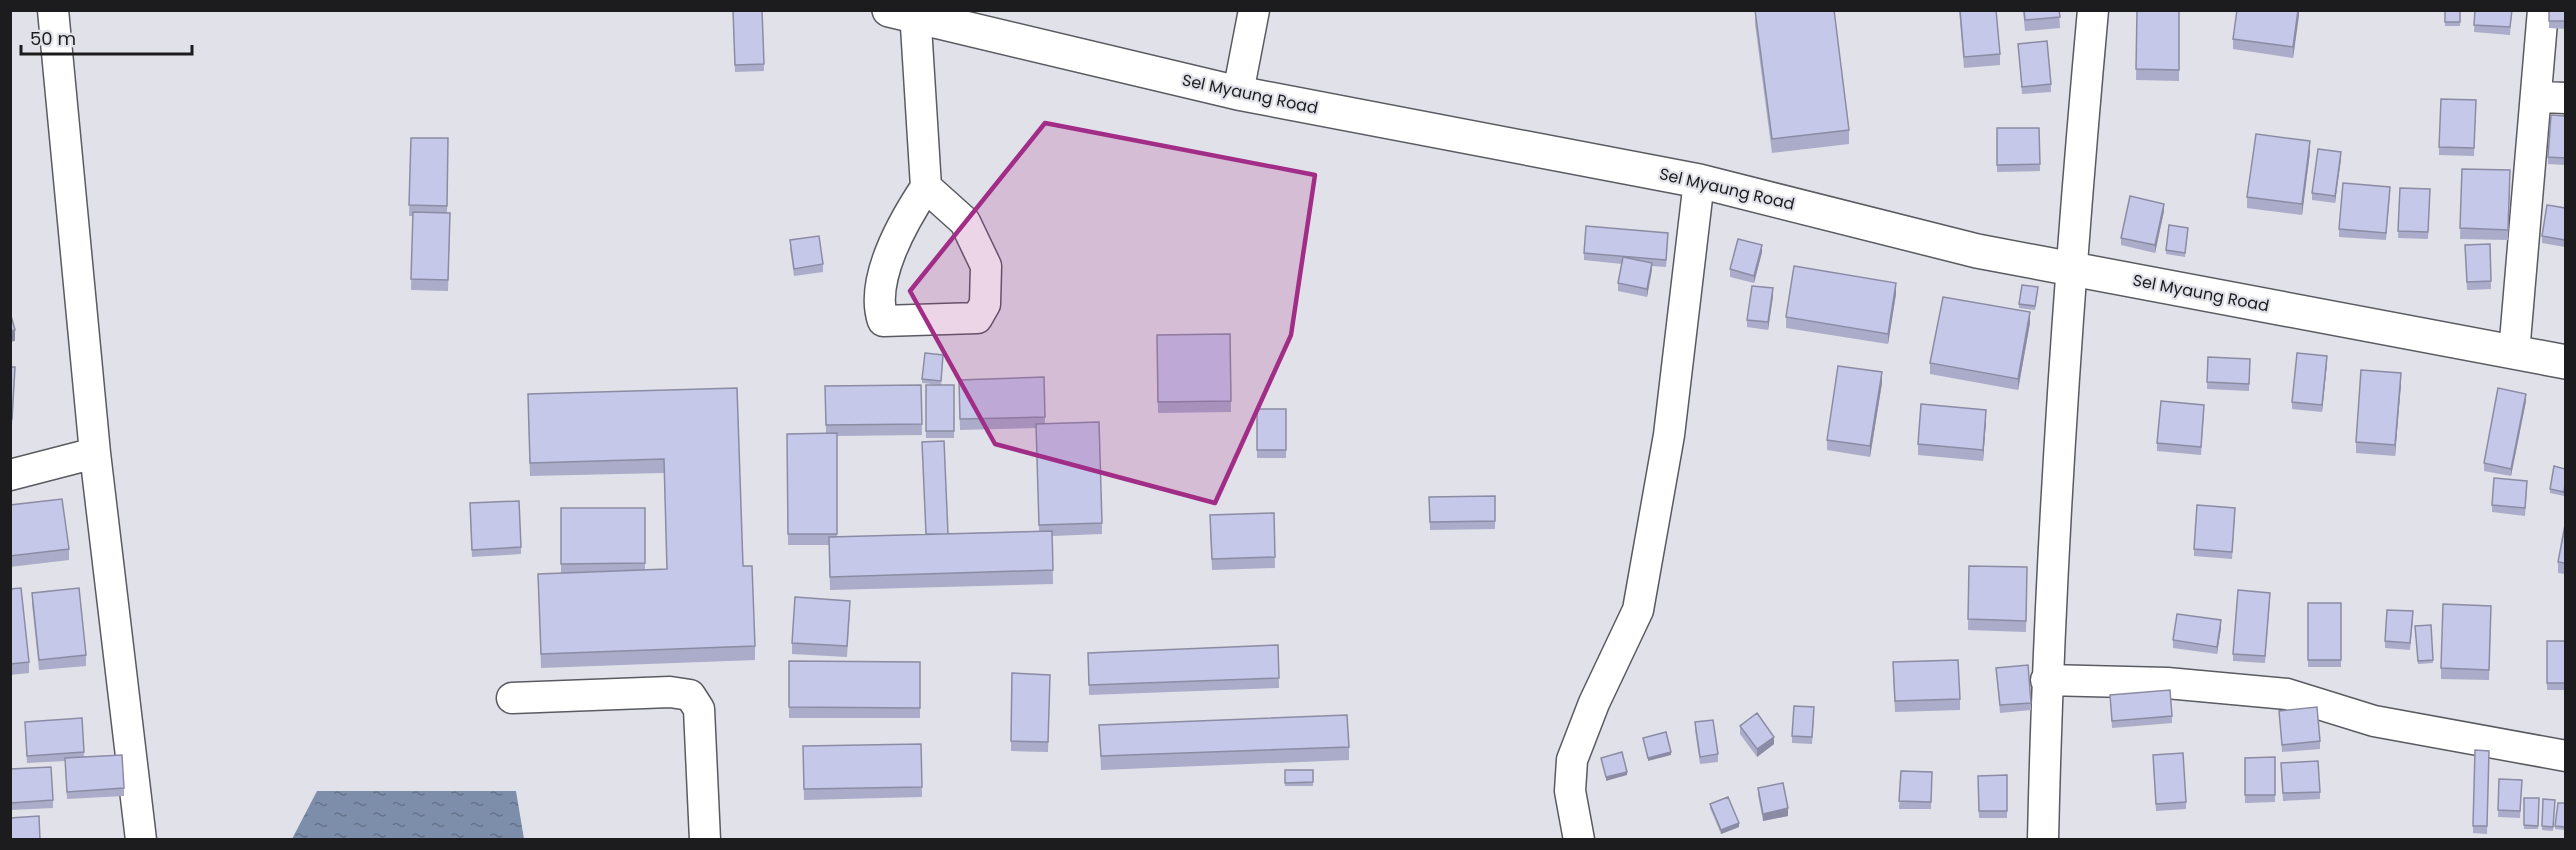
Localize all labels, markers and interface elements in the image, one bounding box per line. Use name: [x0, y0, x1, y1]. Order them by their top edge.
scale bar: [21, 18, 192, 56]
text: 50 m: [30, 26, 76, 51]
street label: Sel Myaung Road: [1180, 68, 1320, 120]
street label: Sel Myaung Road: [1657, 162, 1797, 216]
street label: Sel Myaung Road: [2131, 269, 2271, 317]

